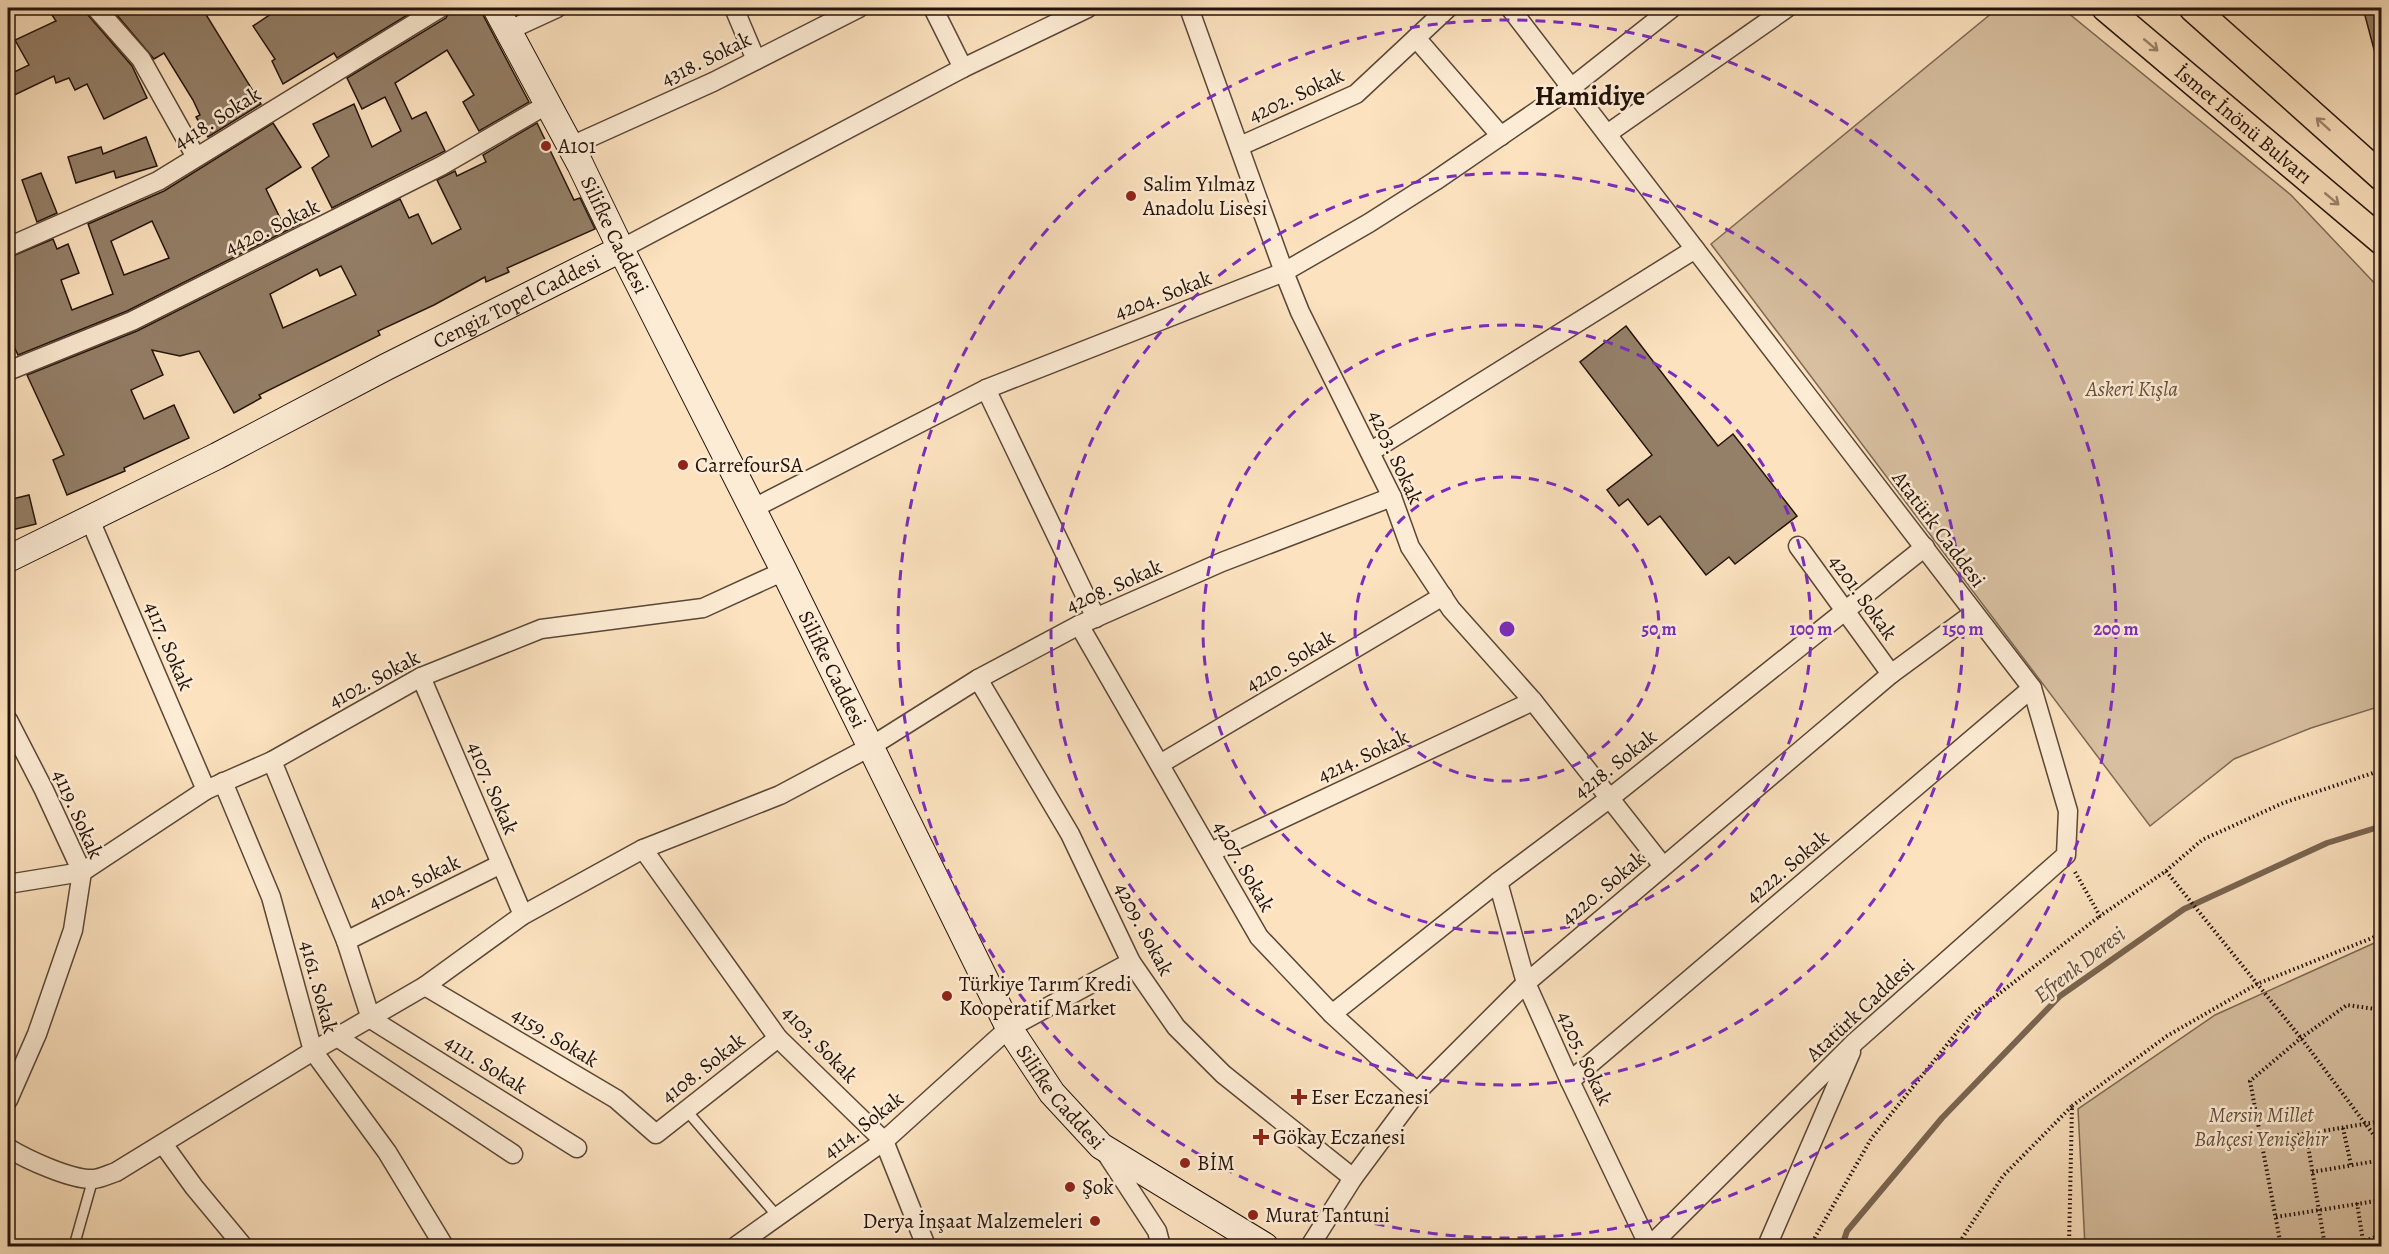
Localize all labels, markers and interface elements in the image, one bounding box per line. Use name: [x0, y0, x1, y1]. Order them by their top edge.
street label: 4318. Sokak: [656, 25, 756, 93]
one-way arrow: [2143, 39, 2159, 52]
street label: İsmet İnönü Bulvarı: [2169, 58, 2318, 190]
street label: 4202. Sokak: [1244, 60, 1349, 129]
district label: Hamidiye: [1535, 78, 1645, 114]
street label: 4418. Sokak: [168, 80, 266, 156]
one-way arrow: [2315, 117, 2330, 131]
place label: A101: [557, 132, 596, 160]
marker: A101: [539, 139, 553, 153]
place label: Salim Yılmaz Anadolu Lisesi: [1142, 170, 1267, 222]
street label: Silifke Caddesi: [574, 171, 655, 299]
marker: Salim Yılmaz Anadolu Lisesi: [1124, 189, 1138, 203]
street label: 4420. Sokak: [220, 192, 324, 262]
one-way arrow: [2324, 192, 2339, 206]
street label: Cengiz Topel Caddesi: [428, 248, 605, 355]
street label: 4204. Sokak: [1110, 263, 1216, 326]
park label: Askeri Kışla: [2085, 375, 2178, 403]
street label: 4203. Sokak: [1362, 405, 1430, 509]
place label: CarrefourSA: [695, 451, 804, 479]
marker: CarrefourSA: [676, 458, 690, 472]
street label: Atatürk Caddesi: [1885, 464, 1992, 593]
street label: 4201. Sokak: [1822, 549, 1904, 646]
street label: 4208. Sokak: [1062, 552, 1167, 620]
street label: 4117. Sokak: [138, 597, 201, 695]
street label: Silifke Caddesi: [792, 606, 873, 733]
text: 50 m: [1642, 617, 1676, 641]
text: 100 m: [1790, 617, 1832, 641]
text: 150 m: [1942, 617, 1984, 641]
text: 200 m: [2093, 617, 2139, 641]
centre of rings: [1497, 619, 1517, 639]
street label: 4210. Sokak: [1240, 623, 1340, 699]
street label: 4102. Sokak: [324, 643, 425, 715]
street label: 4214. Sokak: [1313, 722, 1414, 789]
street label: 4218. Sokak: [1568, 722, 1663, 805]
street label: 4107. Sokak: [461, 737, 525, 839]
street label: 4119. Sokak: [46, 765, 110, 864]
street label: 4207. Sokak: [1207, 815, 1282, 917]
street label: 4222. Sokak: [1739, 823, 1835, 910]
street label: 4220. Sokak: [1555, 844, 1652, 932]
street label: 4104. Sokak: [363, 847, 465, 916]
street label: 4209. Sokak: [1108, 877, 1181, 981]
water label: Efrenk Deresi: [2028, 919, 2132, 1010]
street label: 4161. Sokak: [293, 937, 345, 1037]
street label: Atatürk Caddesi: [1799, 952, 1920, 1068]
place label: Türkiye Tarım Kredi Kooperatif Market: [959, 970, 1132, 1022]
marker: Türkiye Tarım Kredi Kooperatif Market: [940, 989, 954, 1003]
street label: 4103. Sokak: [776, 999, 865, 1089]
street label: 4159. Sokak: [506, 1000, 604, 1074]
street label: 4205. Sokak: [1551, 1006, 1619, 1110]
street label: 4108. Sokak: [655, 1026, 751, 1110]
street label: 4111. Sokak: [439, 1028, 533, 1101]
street label: Silifke Caddesi: [1010, 1039, 1111, 1156]
place label: Eser Eczanesi: [1311, 1083, 1429, 1111]
street label: 4114. Sokak: [817, 1084, 909, 1165]
marker: Eser Eczanesi: [1292, 1090, 1306, 1104]
park label: Mersin Millet Bahçesi Yenişehir: [2194, 1101, 2329, 1153]
place label: Gökay Eczanesi: [1273, 1123, 1406, 1151]
marker: Gökay Eczanesi: [1254, 1130, 1268, 1144]
place label: BİM: [1197, 1149, 1235, 1177]
marker: BİM: [1178, 1156, 1192, 1170]
place label: Şok: [1082, 1173, 1114, 1201]
marker: Şok: [1063, 1180, 1077, 1194]
place label: Murat Tantuni: [1265, 1201, 1390, 1229]
place label: Derya İnşaat Malzemeleri: [863, 1207, 1083, 1235]
marker: Murat Tantuni: [1246, 1208, 1260, 1222]
marker: Derya İnşaat Malzemeleri: [1088, 1214, 1102, 1228]

